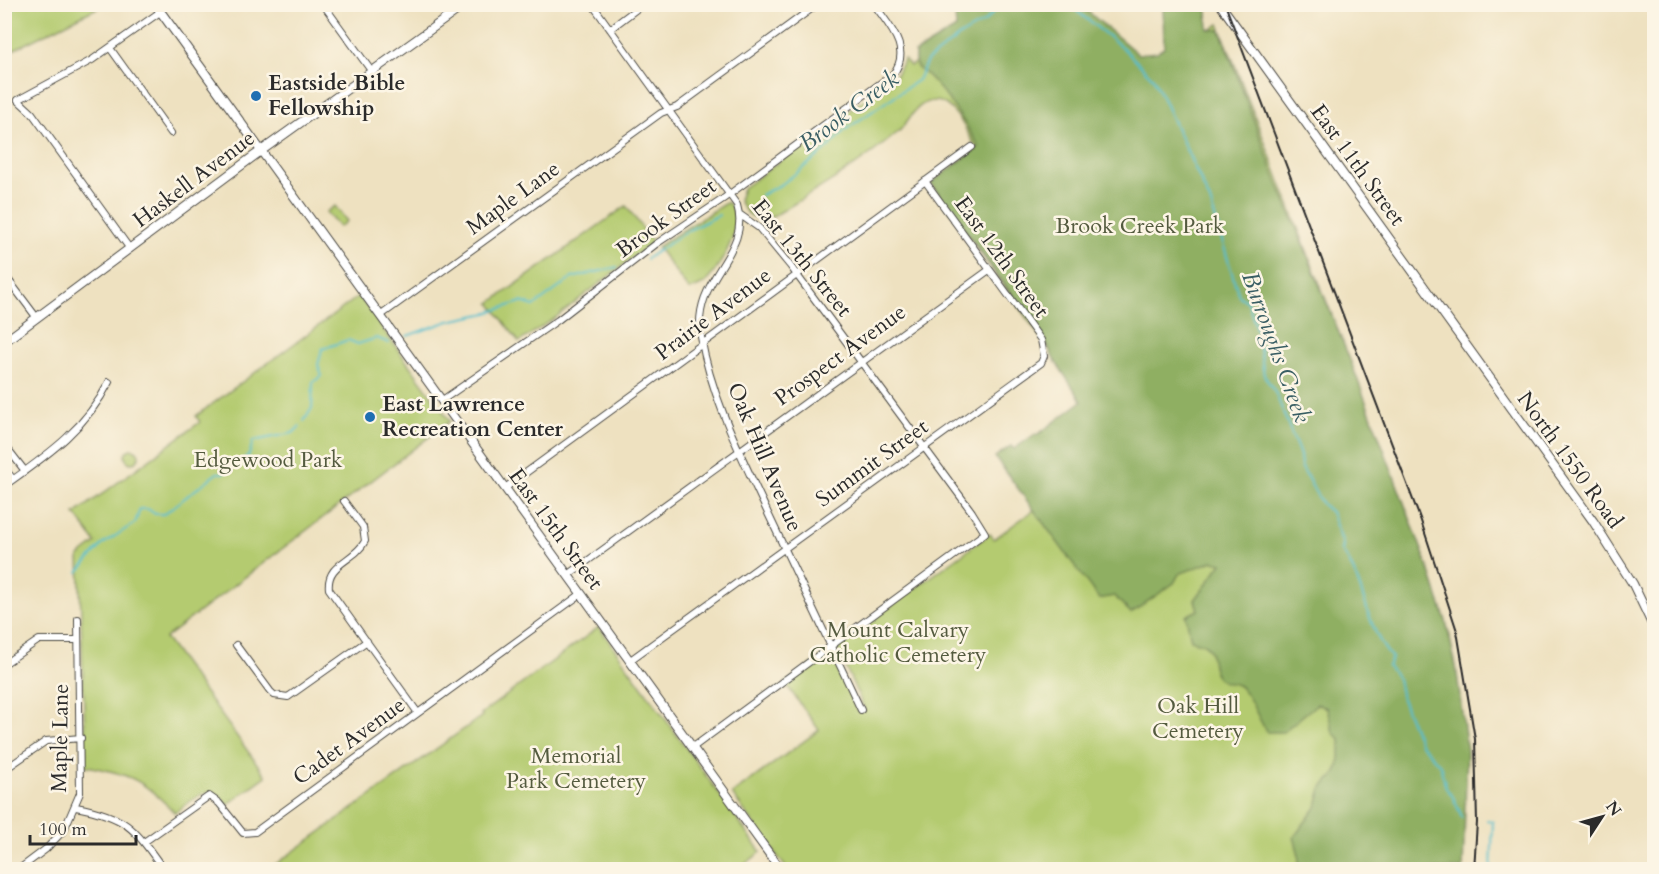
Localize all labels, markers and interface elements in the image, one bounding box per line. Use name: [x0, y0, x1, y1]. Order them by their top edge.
water label: Brook Creek: [792, 62, 906, 160]
place label: Eastside Bible Fellowship: [268, 68, 405, 123]
marker: Eastside Bible Fellowship: [249, 89, 263, 103]
street label: East 11th Street: [1304, 98, 1412, 232]
street label: Haskell Avenue: [127, 123, 261, 235]
street label: Maple Lane: [460, 154, 566, 242]
street label: Brook Street: [610, 171, 722, 265]
street label: East 12th Street: [948, 190, 1056, 324]
street label: East 13th Street: [745, 193, 859, 323]
park label: Brook Creek Park: [1055, 211, 1225, 241]
street label: Prairie Avenue: [649, 260, 777, 368]
water label: Burroughs Creek: [1233, 267, 1319, 427]
street label: Prospect Avenue: [768, 297, 912, 413]
street label: Oak Hill Avenue: [720, 378, 810, 536]
street label: North 1550 Road: [1510, 385, 1630, 535]
place label: East Lawrence Recreation Center: [382, 389, 563, 444]
marker: East Lawrence Recreation Center: [363, 410, 377, 424]
street label: Summit Street: [810, 412, 934, 514]
park label: Edgewood Park: [194, 445, 343, 475]
street label: East 15th Street: [502, 462, 610, 596]
park label: Mount Calvary Catholic Cemetery: [810, 615, 987, 670]
street label: Maple Lane: [44, 683, 76, 793]
street label: Cadet Avenue: [287, 690, 411, 792]
park label: Oak Hill Cemetery: [1152, 691, 1244, 746]
park label: Memorial Park Cemetery: [506, 741, 646, 796]
north arrow: [1572, 787, 1632, 847]
text: N: [1600, 797, 1626, 821]
scale bar: [30, 808, 136, 846]
text: 100 m: [39, 817, 87, 842]

